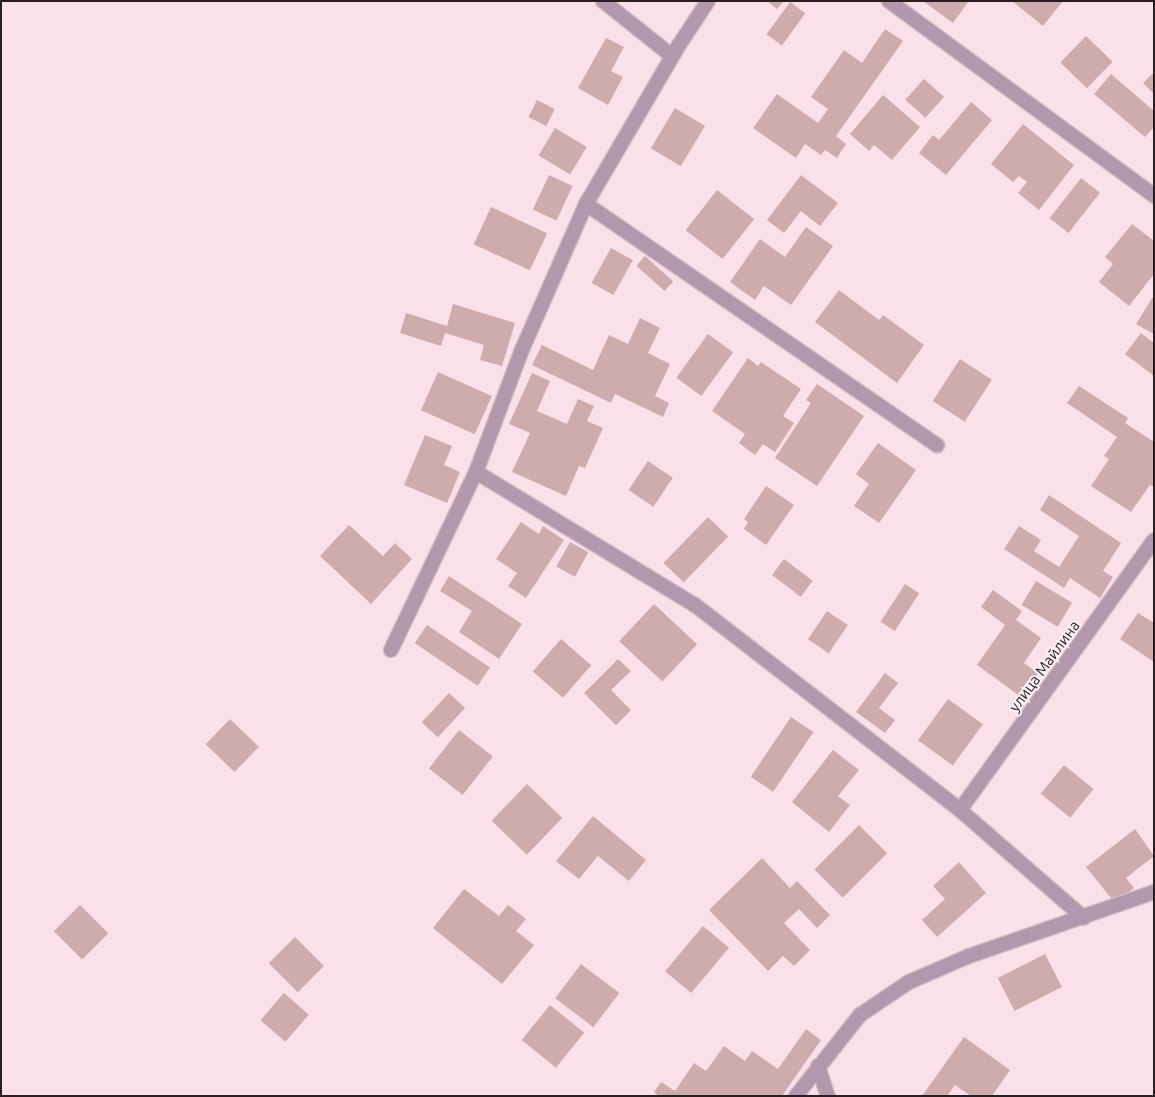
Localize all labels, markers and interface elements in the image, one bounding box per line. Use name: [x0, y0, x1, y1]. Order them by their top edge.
street label: улица Майлина: [1005, 617, 1083, 715]

